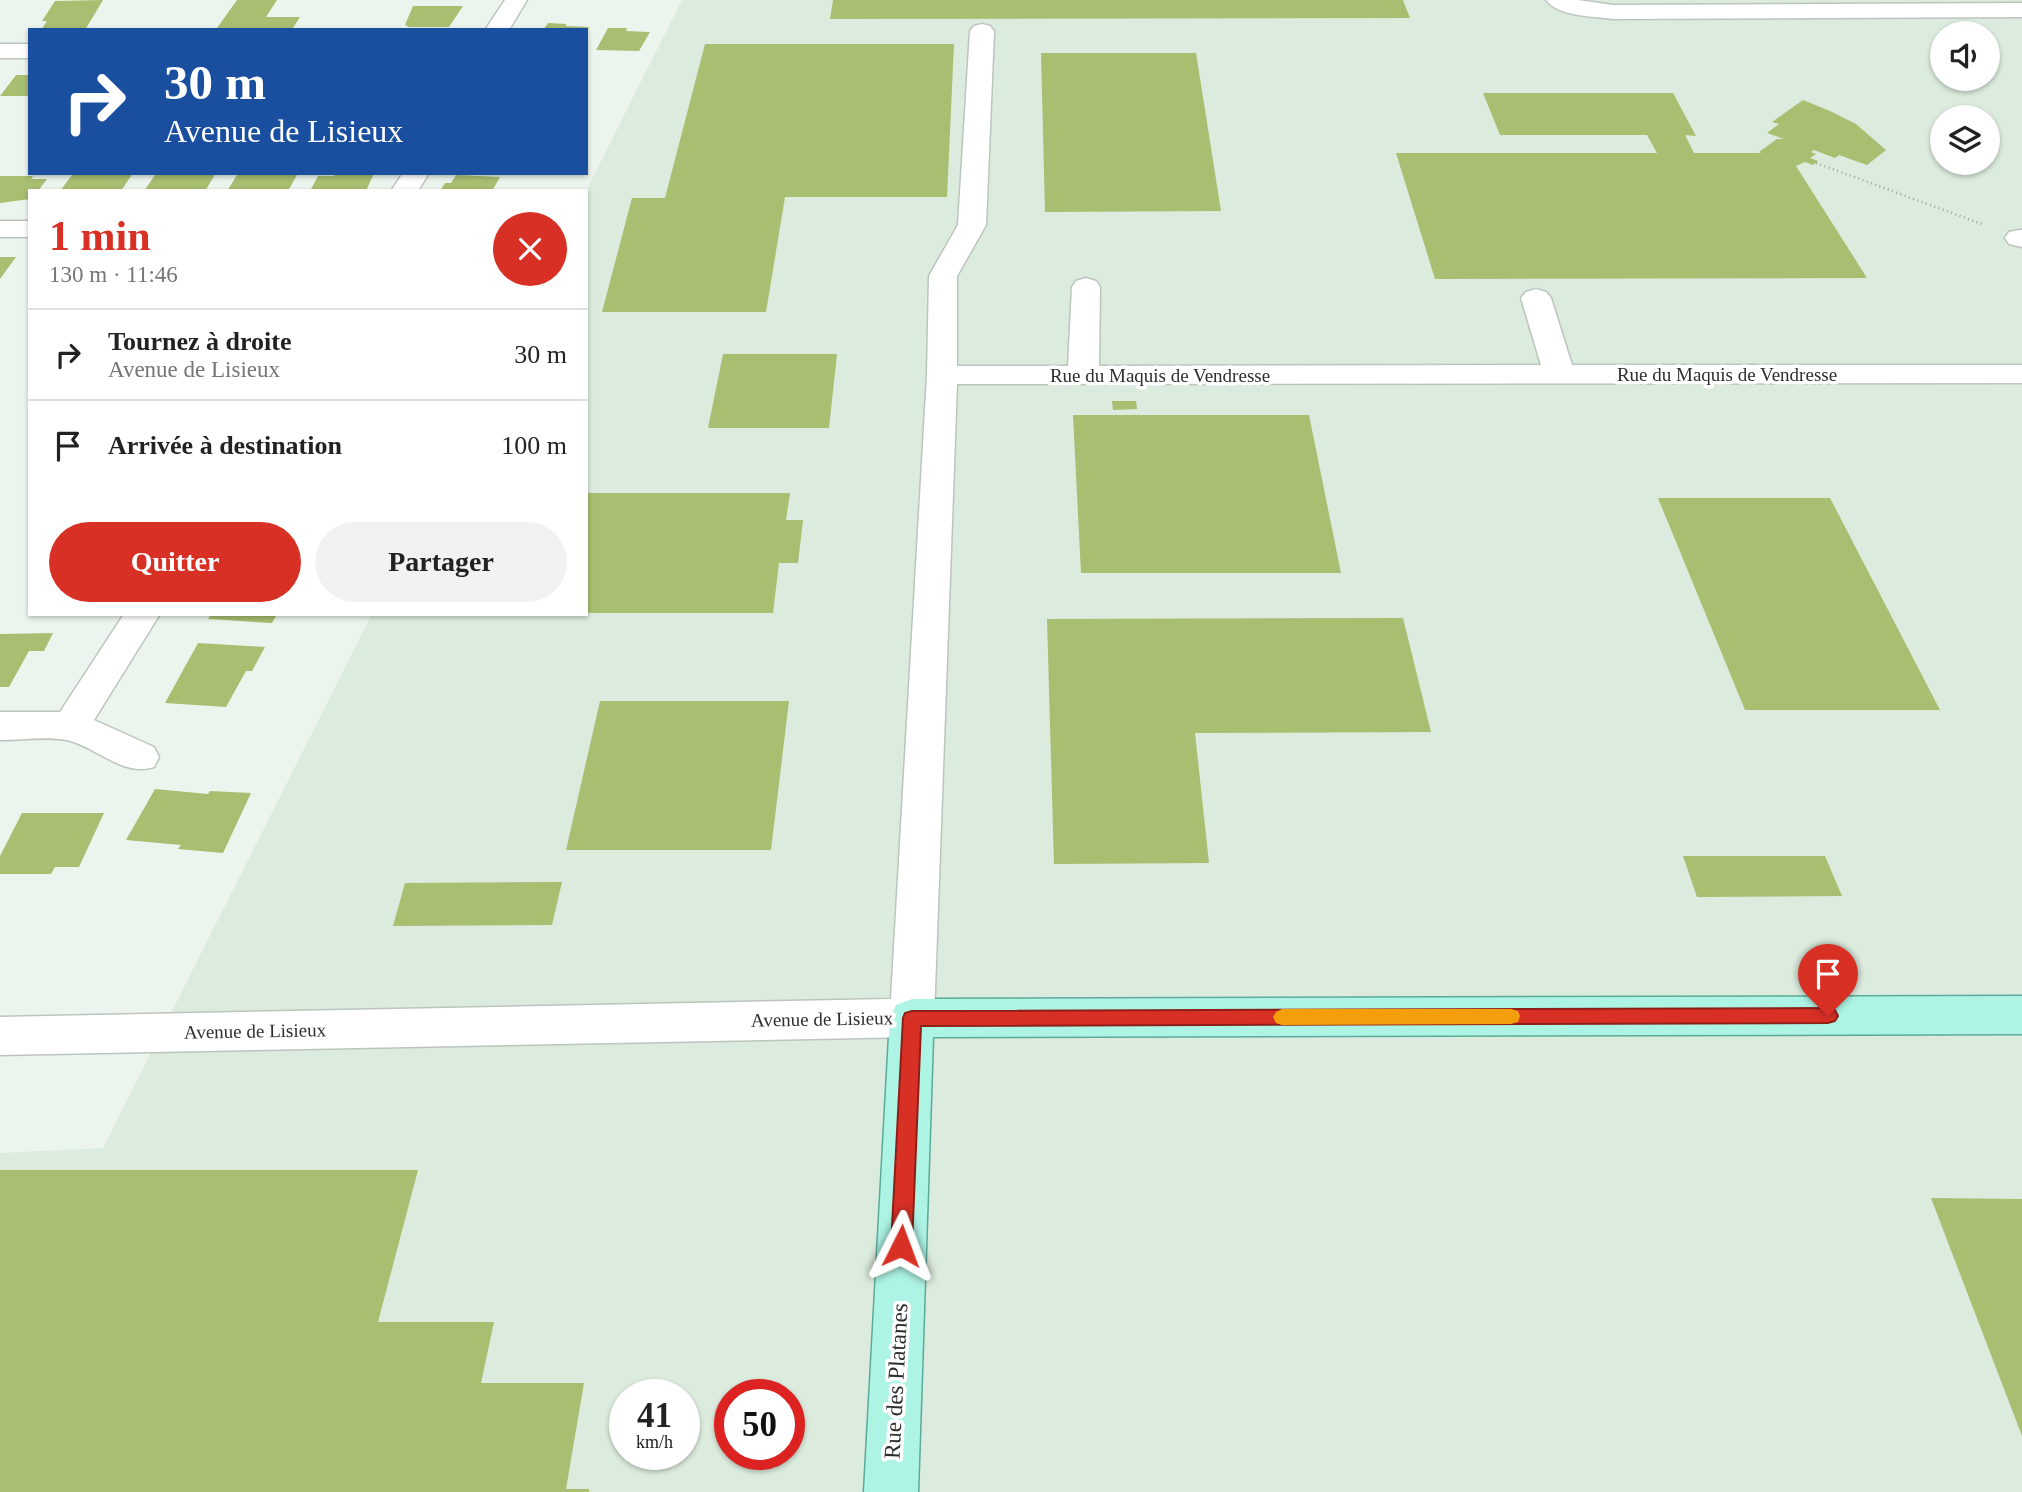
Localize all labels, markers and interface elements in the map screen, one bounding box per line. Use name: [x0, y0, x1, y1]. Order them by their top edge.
map controls: [1930, 21, 2000, 175]
button: sound: [1930, 21, 2000, 91]
text: 30 m: [164, 55, 266, 110]
icon: right: [49, 56, 140, 147]
button: layers: [1930, 105, 2000, 175]
text: Avenue de Lisieux: [164, 113, 403, 149]
button: close: [493, 212, 567, 286]
text: 1 min: [49, 213, 151, 259]
text: 130 m · 11:46: [49, 262, 178, 287]
text: Tournez à droite: [108, 327, 291, 356]
icon: right: [49, 336, 87, 374]
text: 30 m: [514, 340, 567, 369]
text: Avenue de Lisieux: [108, 357, 280, 382]
street label: Rue du Maquis de Vendresse: [1617, 364, 1837, 385]
street label: Rue du Maquis de Vendresse: [1050, 365, 1270, 386]
icon: arrive: [49, 427, 87, 465]
text: Arrivée à destination: [108, 431, 342, 460]
text: 100 m: [501, 431, 567, 460]
button: Quitter: [49, 522, 301, 602]
button: Partager: [315, 522, 567, 602]
pin: [1798, 944, 1858, 1016]
icon: arrive: [1809, 955, 1847, 993]
street label: Avenue de Lisieux: [751, 1007, 894, 1031]
street label: Avenue de Lisieux: [184, 1019, 327, 1043]
position arrow: [864, 1209, 938, 1283]
street label: Rue des Platanes: [879, 1302, 913, 1459]
speed limit sign: 50: [714, 1379, 805, 1470]
text: 41: [637, 1396, 672, 1435]
text: km/h: [636, 1432, 673, 1452]

